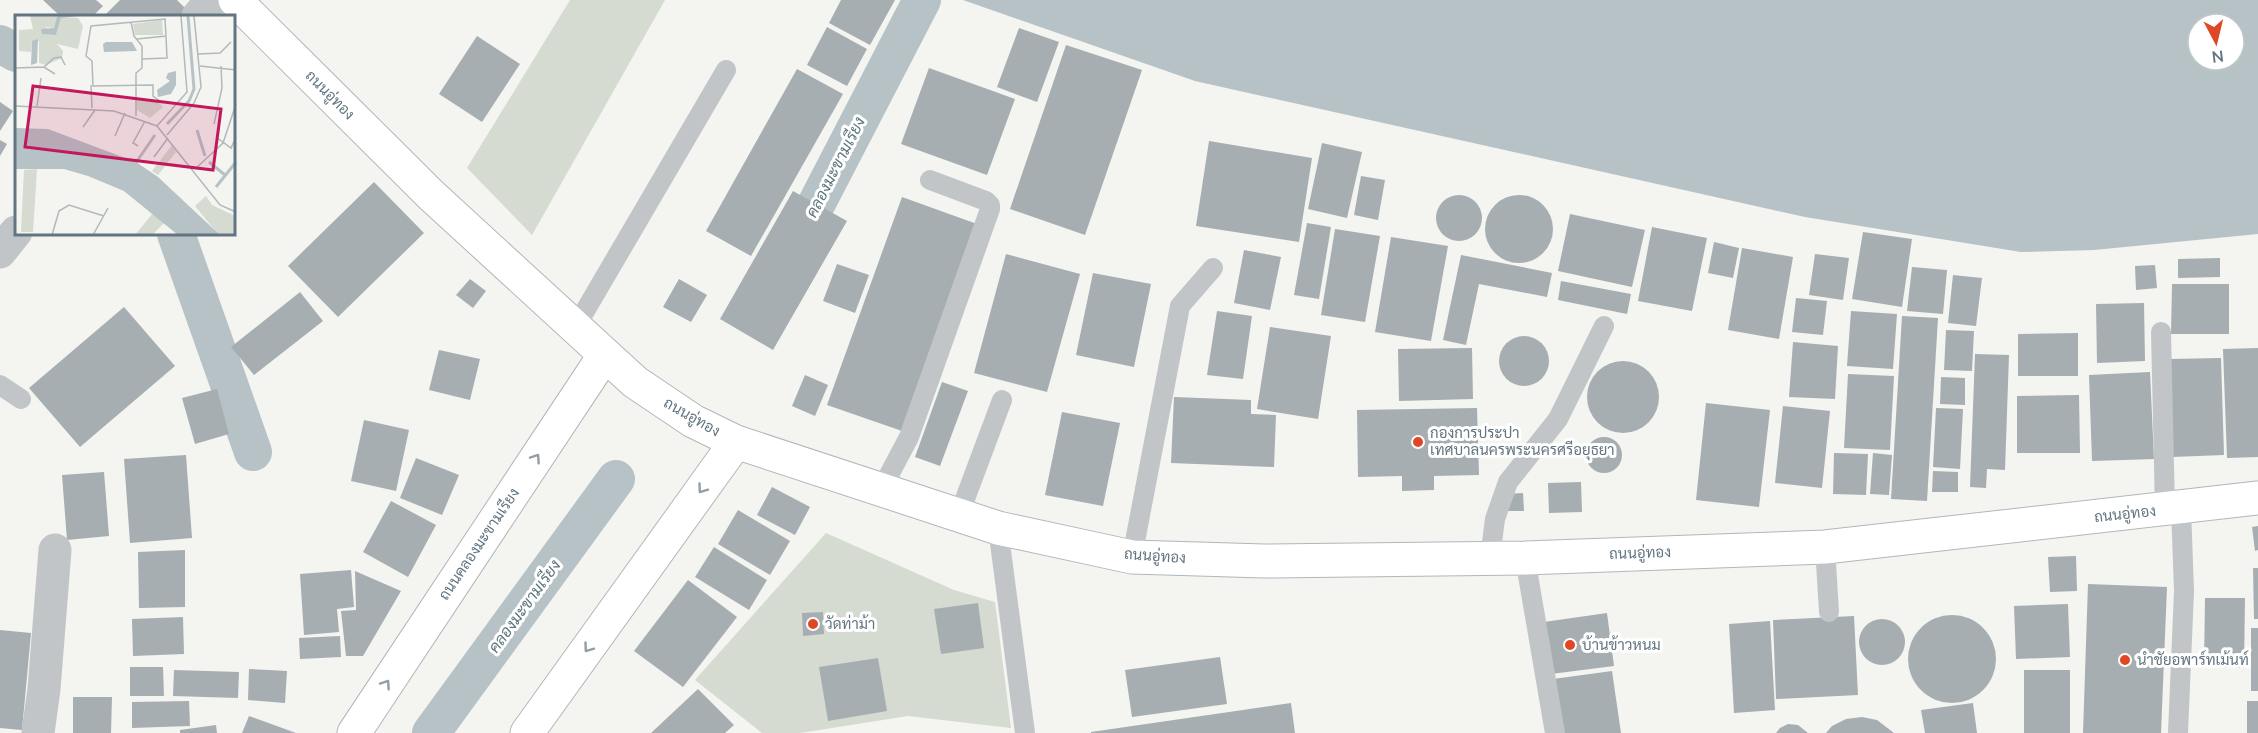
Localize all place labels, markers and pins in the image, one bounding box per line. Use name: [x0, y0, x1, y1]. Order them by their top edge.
place label: กองการประปา เทศบาลนครพระนครศรีอยุธยา: [1430, 423, 1615, 461]
marker: กองการประปา เทศบาลนครพระนครศรีอยุธยา: [1411, 435, 1425, 449]
place label: วัดท่าม้า: [825, 614, 875, 634]
marker: วัดท่าม้า: [806, 617, 820, 631]
place label: บ้านข้าวหนม: [1582, 635, 1661, 655]
marker: บ้านข้าวหนม: [1563, 638, 1577, 652]
place label: นำชัยอพาร์ทเม้นท์: [2137, 650, 2249, 670]
marker: นำชัยอพาร์ทเม้นท์: [2118, 653, 2132, 667]

